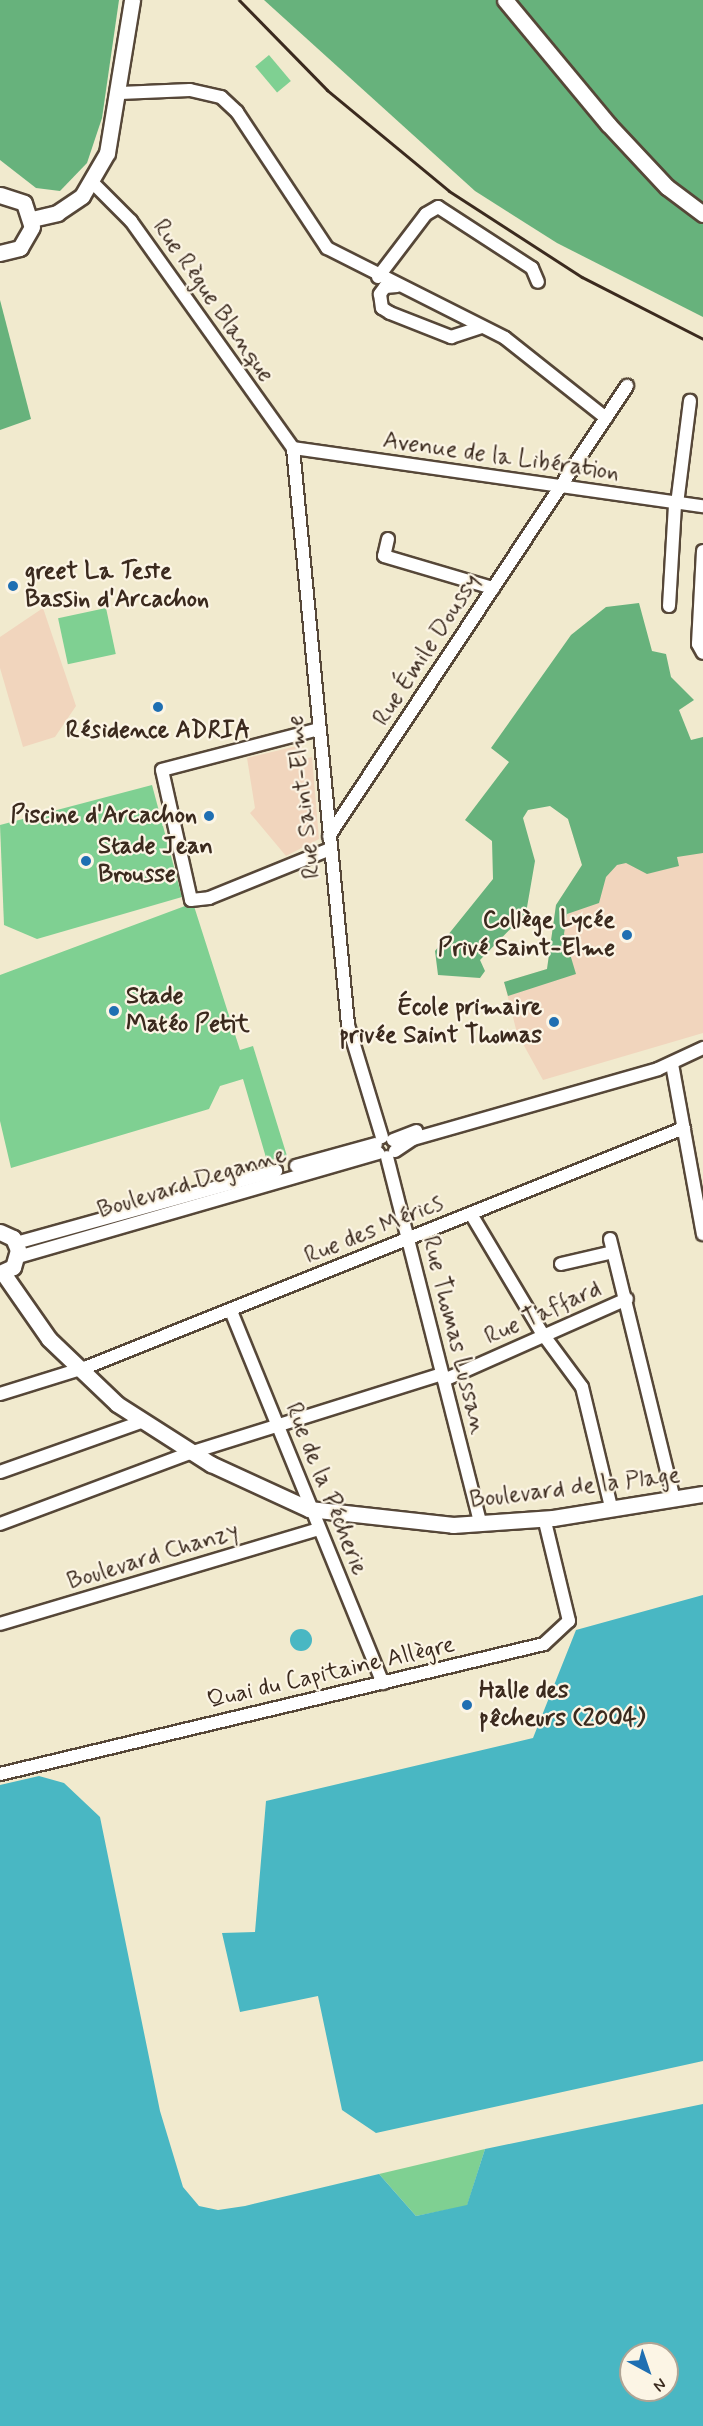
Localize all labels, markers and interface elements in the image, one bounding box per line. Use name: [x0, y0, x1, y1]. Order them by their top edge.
street label: Rue Règue Blanque: [147, 215, 279, 387]
street label: Avenue de la Libération: [380, 426, 622, 488]
place label: greet La Teste Bassin d'Arcachon: [25, 558, 208, 614]
street label: Rue Émile Doussy: [368, 570, 486, 730]
marker: greet La Teste Bassin d'Arcachon: [6, 579, 20, 593]
marker: Résidence ADRIA: [151, 700, 165, 714]
street label: Rue Saint-Elme: [281, 715, 327, 879]
place label: Résidence ADRIA: [66, 717, 250, 745]
place label: Piscine d'Arcachon: [12, 802, 197, 830]
marker: Piscine d'Arcachon: [202, 809, 216, 823]
place label: Stade Jean Brousse: [98, 833, 213, 889]
marker: Stade Jean Brousse: [79, 854, 93, 868]
place label: Collège Lycée Privé Saint-Elme: [438, 907, 615, 963]
marker: Collège Lycée Privé Saint-Elme: [620, 928, 634, 942]
place label: Stade Matéo Petit: [126, 983, 248, 1039]
place label: École primaire privée Saint Thomas: [338, 994, 542, 1050]
marker: Stade Matéo Petit: [107, 1004, 121, 1018]
marker: École primaire privée Saint Thomas: [547, 1015, 561, 1029]
street label: Boulevard Deganne: [95, 1141, 289, 1225]
street label: Rue des Mérics: [299, 1189, 449, 1271]
street label: Rue Thomas Lussan: [416, 1237, 492, 1433]
street label: Rue Taffard: [483, 1276, 603, 1350]
street label: Rue de la Pécherie: [278, 1399, 374, 1579]
street label: Boulevard de la Plage: [468, 1461, 682, 1515]
street label: Boulevard Chanzy: [60, 1516, 246, 1598]
street label: Quai du Capitaine Allègre: [204, 1630, 458, 1716]
place label: Halle des pêcheurs (2004): [479, 1677, 645, 1733]
marker: Halle des pêcheurs (2004): [460, 1698, 474, 1712]
north arrow: [619, 2342, 679, 2402]
text: N: [649, 2373, 670, 2396]

